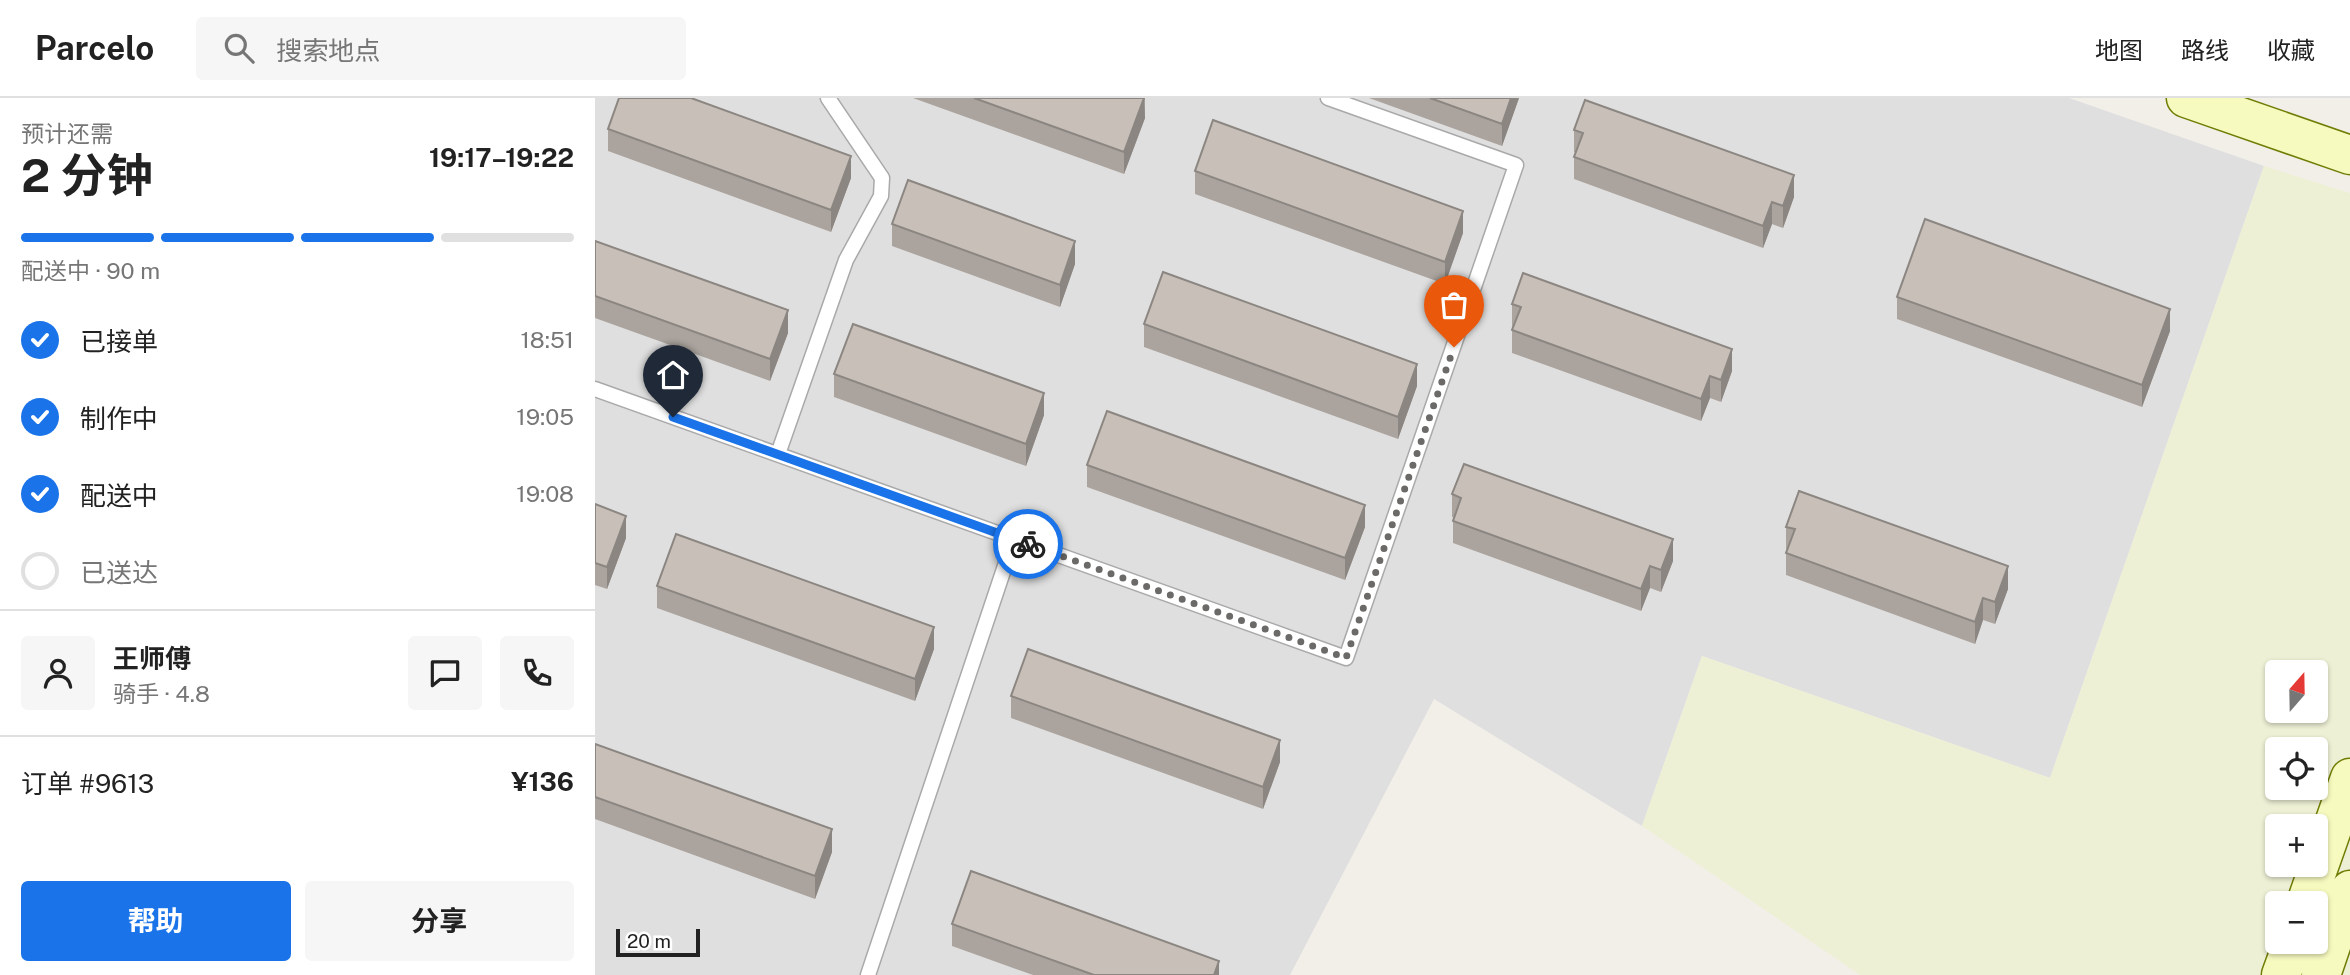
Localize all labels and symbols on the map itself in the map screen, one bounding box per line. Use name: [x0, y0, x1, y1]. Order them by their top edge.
pin: [1424, 275, 1484, 347]
pin: [643, 345, 703, 417]
courier: [993, 509, 1063, 579]
north arrow: [2265, 660, 2327, 723]
scale bar: [616, 926, 700, 958]

